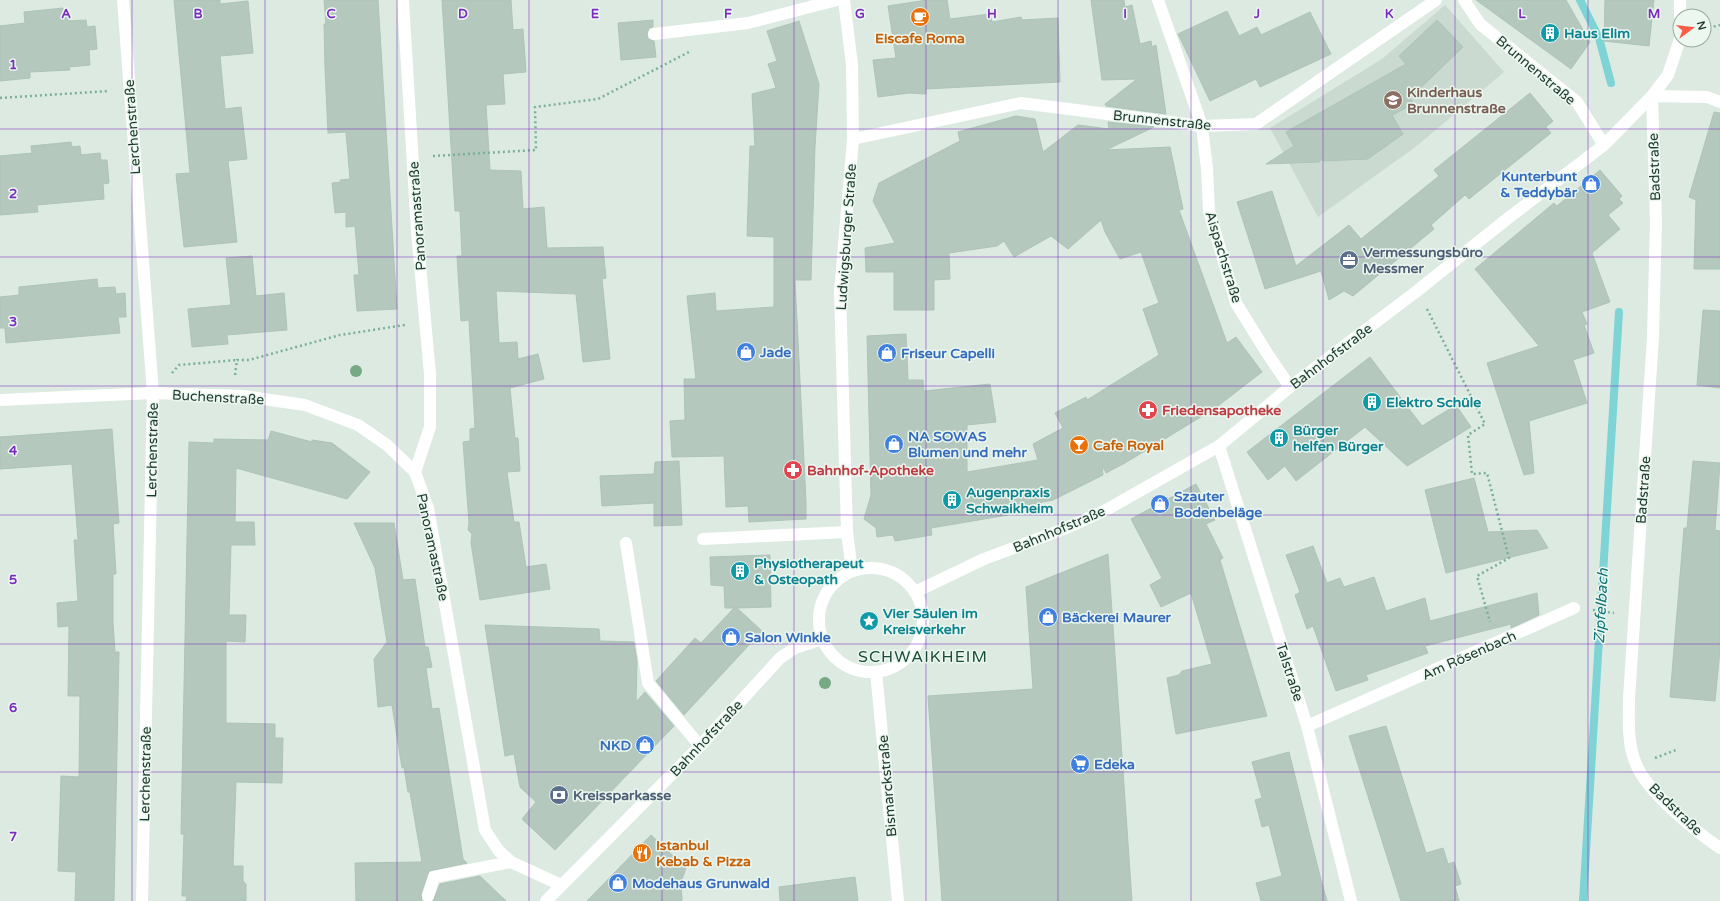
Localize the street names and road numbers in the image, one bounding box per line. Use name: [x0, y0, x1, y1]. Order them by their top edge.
street label: Brunnenstraße: [1492, 32, 1579, 109]
street label: Lerchenstraße: [121, 79, 144, 175]
street label: Brunnenstraße: [1112, 107, 1212, 134]
street label: Badstraße: [1645, 133, 1664, 201]
street label: Panoramastraße: [405, 161, 430, 271]
street label: Ludwigsburger Straße: [833, 163, 860, 311]
street label: Aispachstraße: [1202, 209, 1246, 305]
street label: Bahnhofstraße: [1287, 320, 1376, 393]
street label: Buchenstraße: [171, 387, 265, 408]
street label: Lerchenstraße: [143, 402, 162, 498]
street label: Badstraße: [1633, 455, 1654, 525]
street label: Panoramastraße: [413, 492, 452, 603]
street label: Bahnhofstraße: [1010, 502, 1108, 557]
street label: Am Rösenbach: [1420, 627, 1519, 684]
street label: Talstraße: [1272, 641, 1307, 704]
street label: Bahnhofstraße: [667, 696, 746, 780]
street label: Lerchenstraße: [136, 726, 155, 822]
street label: Bismarckstraße: [875, 734, 900, 838]
street label: Badstraße: [1645, 780, 1706, 839]

